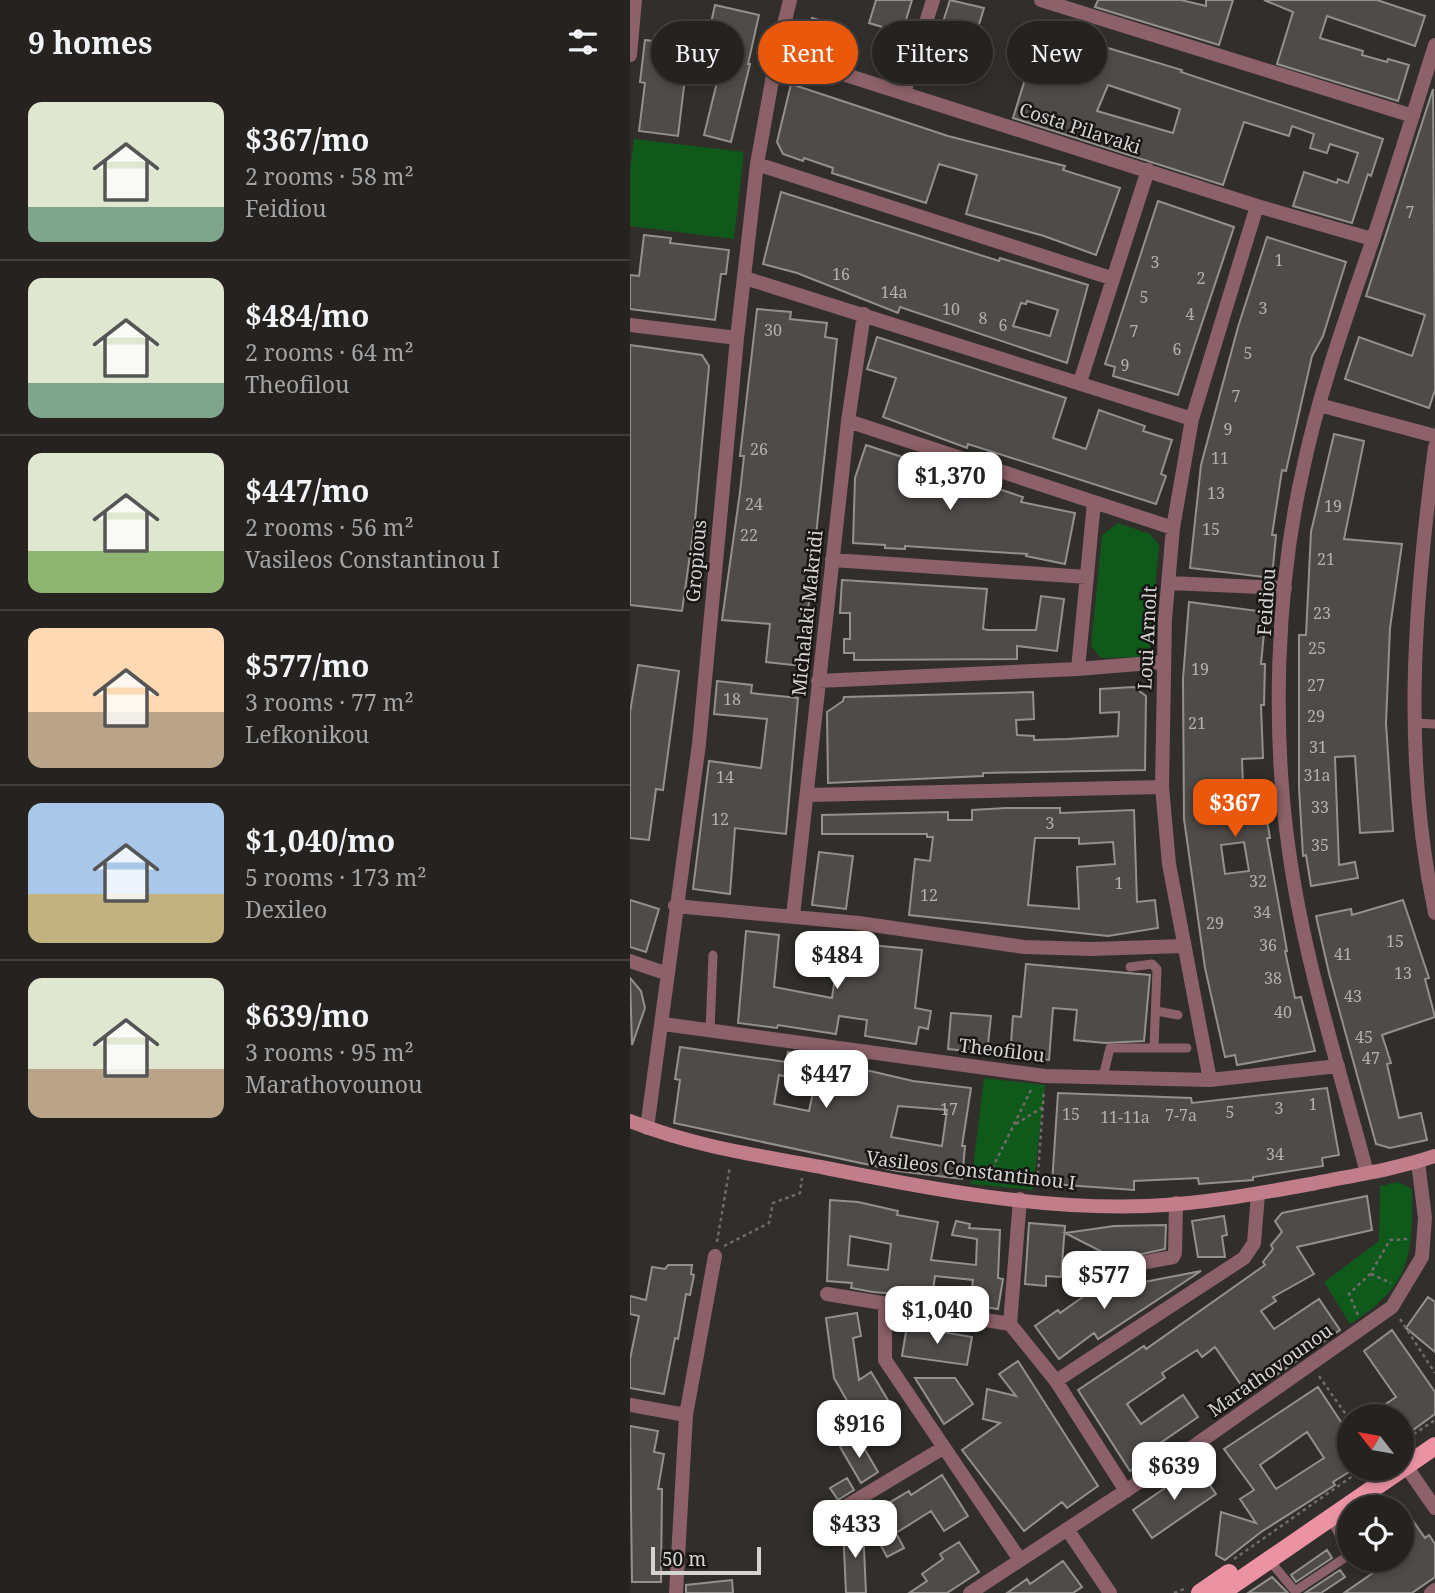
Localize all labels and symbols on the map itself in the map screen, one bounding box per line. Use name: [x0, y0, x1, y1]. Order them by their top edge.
street label: Costa Pilavaki: [1016, 96, 1144, 160]
house number: 7: [1406, 201, 1415, 223]
house number: 1: [1275, 249, 1283, 271]
house number: 3: [1151, 251, 1160, 273]
house number: 16: [832, 263, 850, 285]
house number: 2: [1197, 267, 1205, 289]
house number: 14a: [881, 281, 907, 303]
house number: 5: [1140, 286, 1148, 308]
house number: 3: [1259, 297, 1268, 319]
house number: 10: [942, 298, 960, 320]
house number: 4: [1186, 303, 1195, 325]
house number: 8: [979, 307, 988, 329]
house number: 6: [999, 314, 1008, 336]
house number: 30: [764, 319, 782, 341]
house number: 7: [1130, 320, 1139, 342]
house number: 6: [1173, 338, 1182, 360]
house number: 5: [1244, 342, 1252, 364]
house number: 9: [1121, 354, 1129, 376]
house number: 7: [1232, 385, 1241, 407]
house number: 9: [1224, 418, 1232, 440]
house number: 26: [750, 438, 768, 460]
house number: 11: [1211, 447, 1229, 469]
pin: $1,370: [893, 452, 1007, 512]
house number: 13: [1207, 482, 1225, 504]
house number: 24: [745, 493, 763, 515]
house number: 19: [1324, 495, 1342, 517]
house number: 15: [1202, 518, 1220, 540]
street label: Gropious: [679, 519, 713, 603]
house number: 22: [740, 524, 758, 546]
street label: Michalaki Makridi: [785, 529, 829, 697]
house number: 21: [1317, 548, 1335, 570]
street label: Feidiou: [1251, 567, 1281, 637]
street label: Loui Arnolt: [1131, 585, 1163, 691]
house number: 23: [1313, 602, 1331, 624]
house number: 25: [1308, 637, 1326, 659]
house number: 19: [1191, 658, 1209, 680]
house number: 27: [1307, 674, 1325, 696]
house number: 18: [723, 688, 741, 710]
house number: 29: [1307, 705, 1325, 727]
house number: 21: [1188, 712, 1206, 734]
house number: 31: [1309, 736, 1327, 758]
house number: 31a: [1304, 764, 1330, 786]
house number: 14: [716, 766, 734, 788]
pin: $367: [1194, 780, 1276, 839]
house number: 33: [1311, 796, 1329, 818]
house number: 12: [711, 808, 729, 830]
house number: 3: [1046, 812, 1055, 834]
house number: 35: [1311, 834, 1329, 856]
house number: 32: [1249, 870, 1267, 892]
house number: 1: [1115, 872, 1123, 894]
house number: 12: [920, 884, 938, 906]
house number: 34: [1253, 901, 1271, 923]
house number: 29: [1206, 912, 1224, 934]
house number: 15: [1386, 930, 1404, 952]
pin: $484: [796, 932, 878, 991]
house number: 36: [1259, 934, 1277, 956]
house number: 41: [1334, 943, 1352, 965]
house number: 13: [1394, 962, 1412, 984]
house number: 38: [1264, 967, 1282, 989]
house number: 43: [1344, 985, 1362, 1007]
house number: 40: [1274, 1001, 1292, 1023]
house number: 45: [1355, 1026, 1373, 1048]
street label: Theofilou: [958, 1032, 1046, 1068]
house number: 47: [1362, 1047, 1380, 1069]
pin: $447: [785, 1050, 867, 1110]
house number: 1: [1309, 1093, 1317, 1115]
house number: 3: [1275, 1097, 1284, 1119]
house number: 17: [940, 1098, 958, 1120]
house number: 5: [1226, 1101, 1234, 1123]
house number: 15: [1062, 1103, 1080, 1125]
house number: 7-7a: [1165, 1104, 1197, 1126]
house number: 11-11a: [1100, 1106, 1150, 1128]
house number: 34: [1266, 1143, 1284, 1165]
street label: Vasileos Constantinou I: [865, 1144, 1077, 1196]
pin: $577: [1063, 1252, 1145, 1311]
pin: $1,040: [880, 1286, 994, 1346]
street label: Marathovounou: [1202, 1317, 1338, 1423]
pin: $916: [818, 1400, 900, 1460]
north arrow: [1337, 1404, 1414, 1480]
pin: $639: [1133, 1442, 1215, 1502]
pin: $433: [814, 1500, 896, 1560]
scale bar: [651, 1544, 761, 1576]

